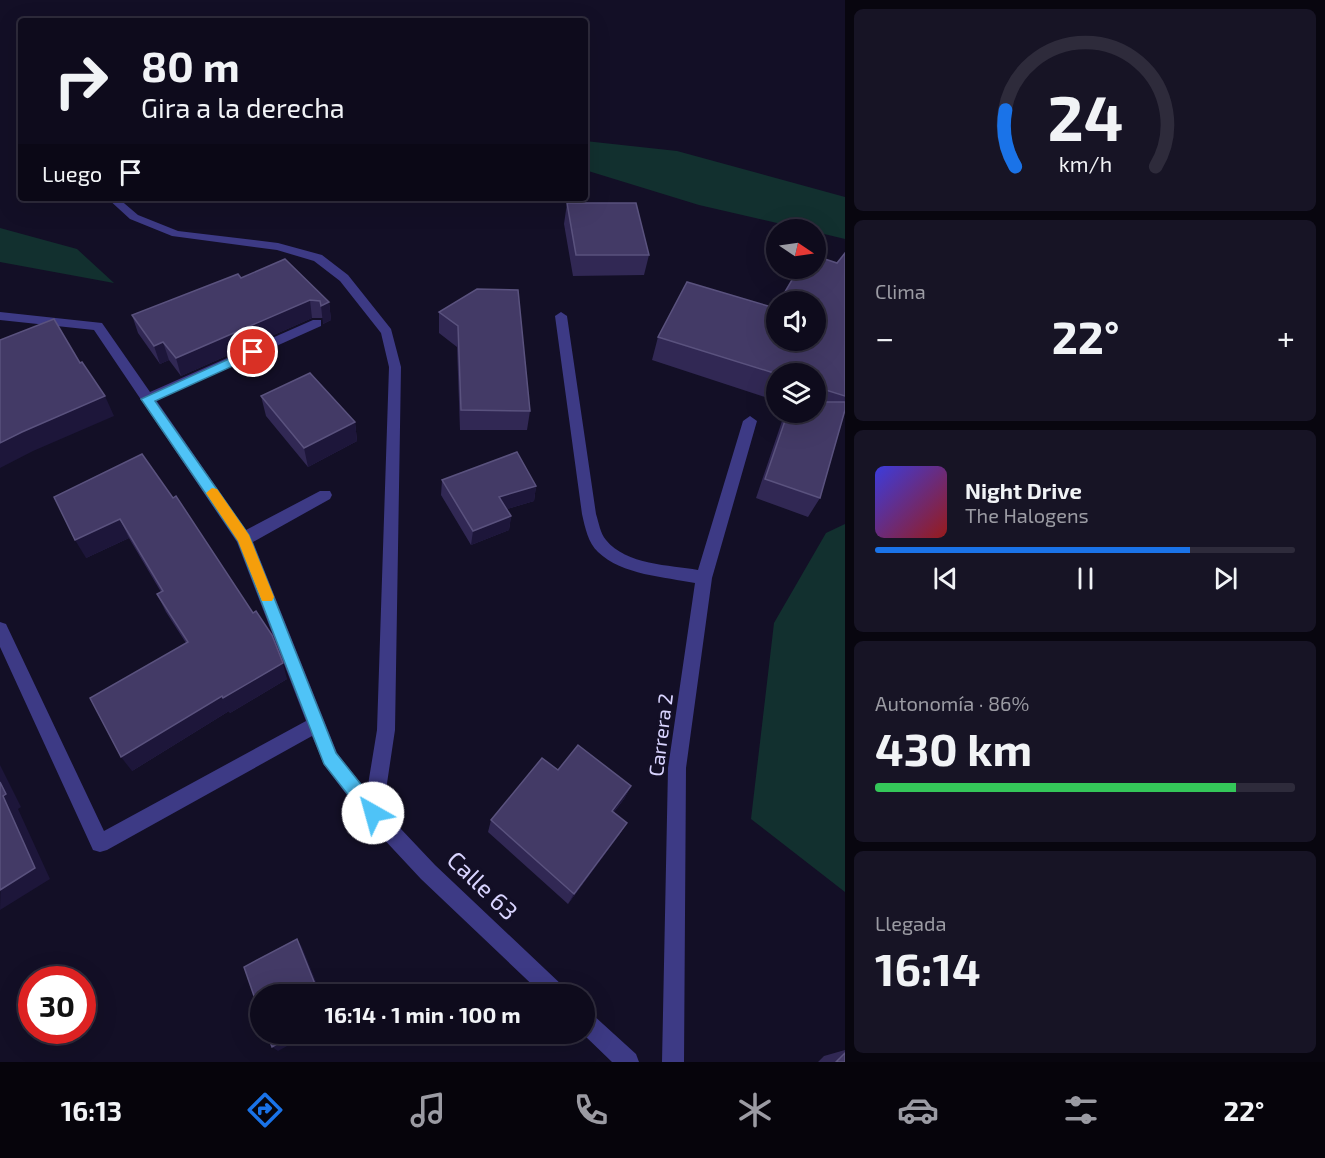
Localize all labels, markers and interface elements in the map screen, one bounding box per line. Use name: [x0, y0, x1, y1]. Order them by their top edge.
text: 80 m: [141, 40, 240, 90]
icon: right: [42, 42, 120, 120]
text: 24: [1047, 79, 1123, 154]
text: Gira a la derecha: [141, 91, 345, 123]
text: km/h: [1058, 151, 1112, 176]
icon: arrive: [114, 156, 147, 189]
text: Luego: [42, 160, 102, 186]
north arrow: [766, 219, 826, 279]
map controls: [766, 219, 826, 423]
text: Clima: [875, 279, 926, 303]
button: sound: [766, 291, 826, 351]
text: 22°: [1052, 309, 1119, 363]
text: −: [875, 317, 894, 357]
text: +: [1277, 317, 1295, 357]
pin: [227, 326, 278, 377]
icon: arrive: [236, 335, 269, 368]
button: layers: [766, 363, 826, 423]
text: Night Drive: [965, 477, 1082, 503]
text: The Halogens: [965, 503, 1089, 527]
icon: previous: [929, 562, 962, 595]
icon: pause: [1069, 562, 1102, 595]
icon: next: [1209, 562, 1242, 595]
text: Autonomía · 86%: [875, 691, 1029, 715]
street label: Carrera 2: [643, 692, 677, 778]
text: 430 km: [875, 721, 1032, 775]
position arrow: [341, 781, 405, 845]
street label: Calle 63: [442, 844, 524, 925]
text: Llegada: [875, 911, 946, 935]
text: 16:14: [875, 941, 981, 995]
speed limit sign: 30: [18, 966, 96, 1044]
text: 16:14 · 1 min · 100 m: [324, 1001, 521, 1027]
icon: directions: [244, 1089, 286, 1131]
icon: music: [407, 1089, 449, 1131]
icon: phone: [570, 1089, 612, 1131]
icon: climate: [734, 1089, 776, 1131]
icon: car: [897, 1089, 939, 1131]
icon: filters: [1060, 1089, 1102, 1131]
text: 16:13: [61, 1094, 122, 1126]
text: 22°: [1224, 1094, 1264, 1126]

